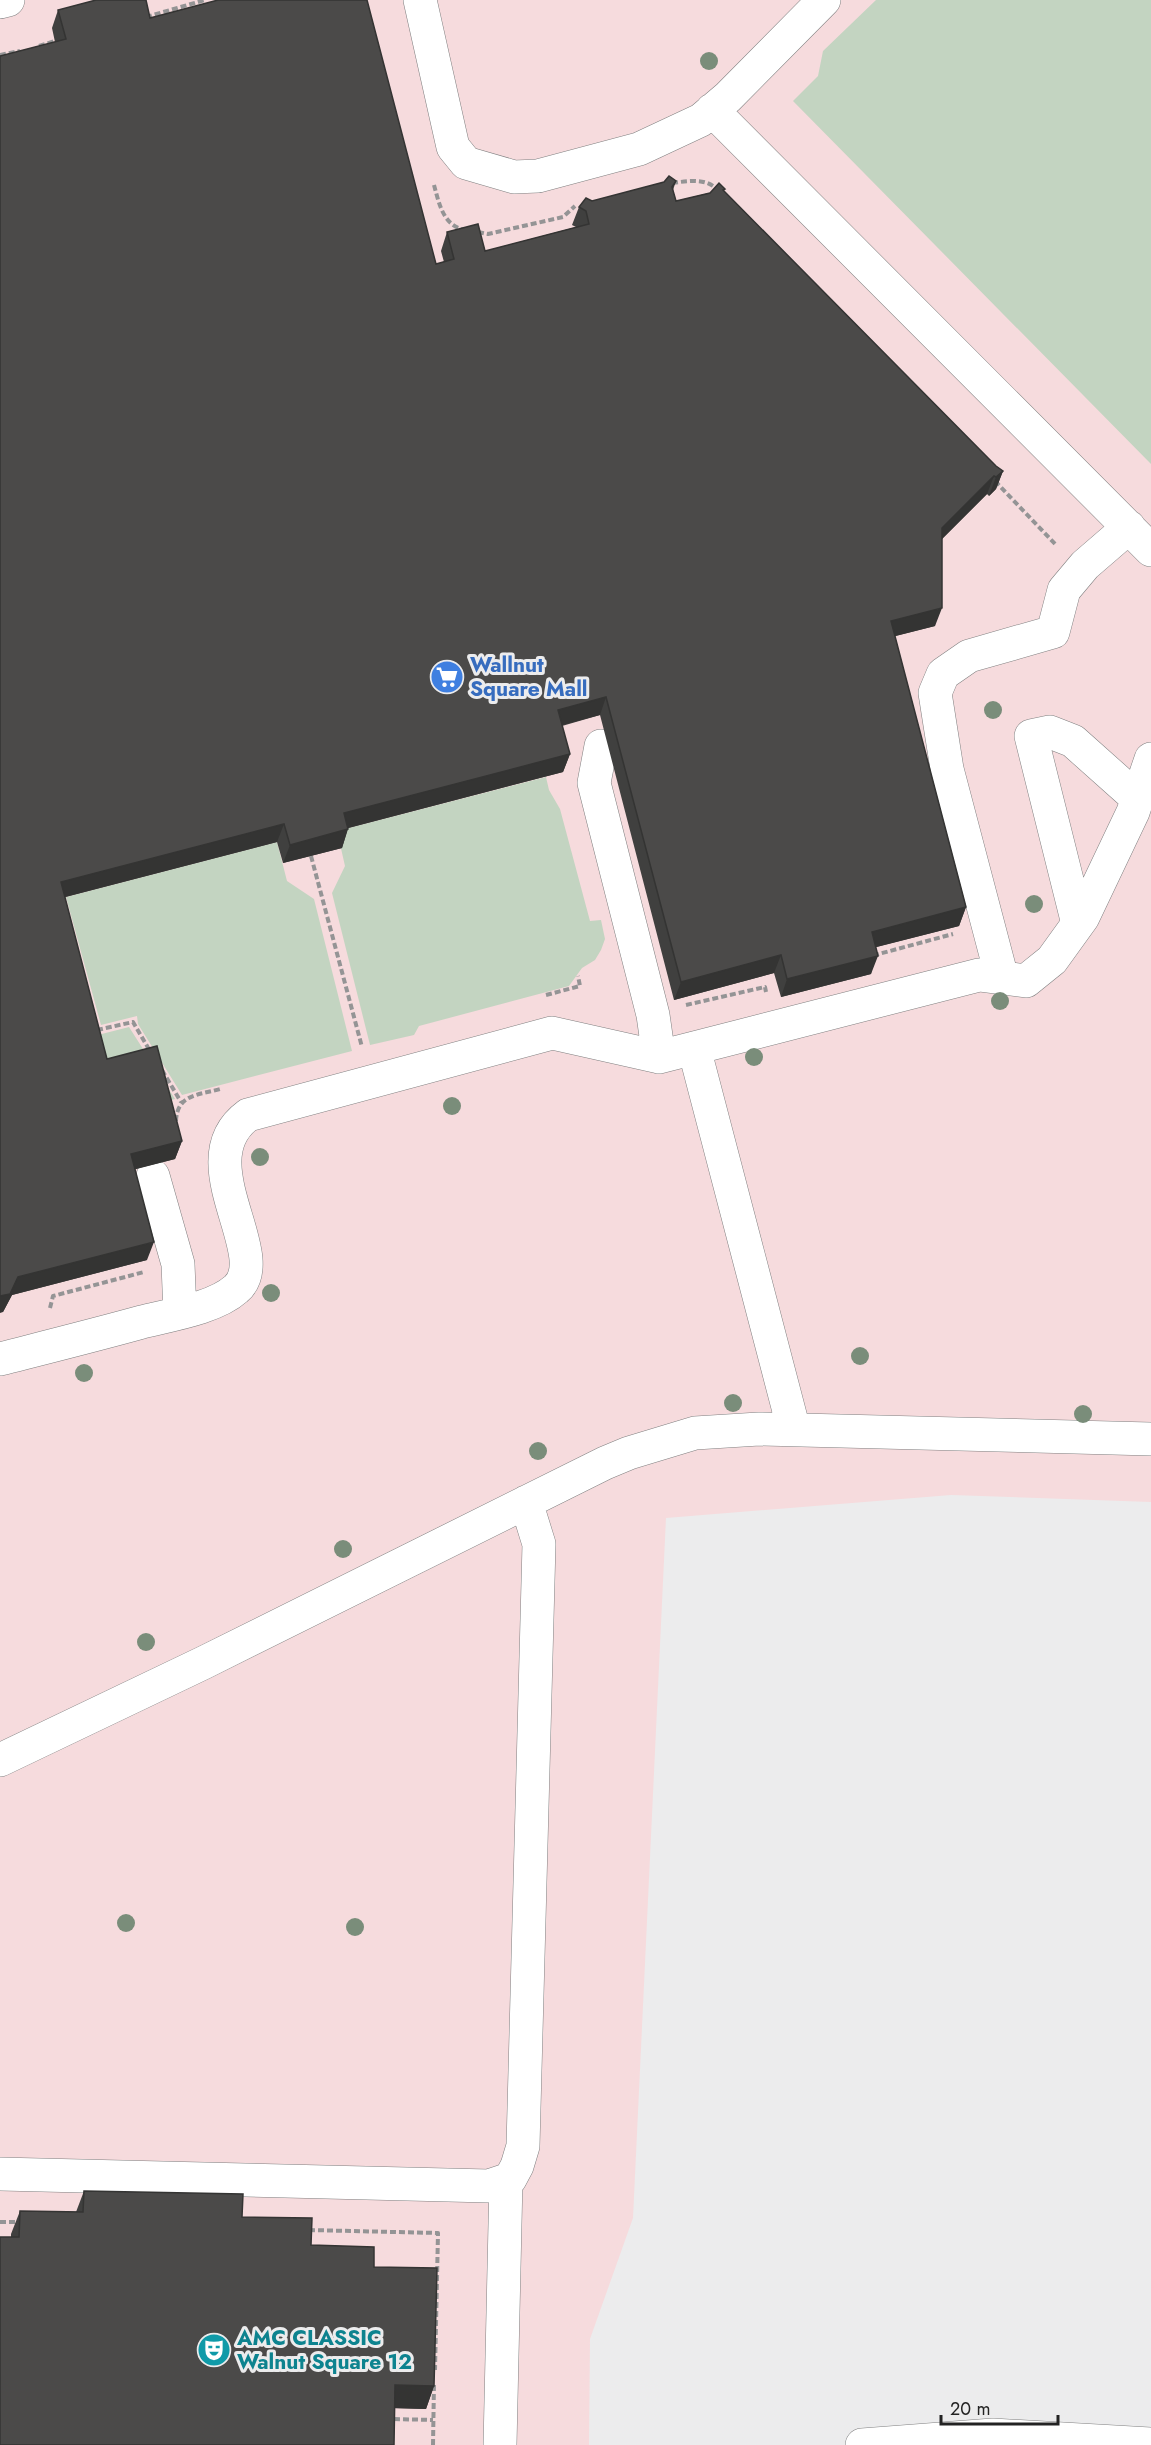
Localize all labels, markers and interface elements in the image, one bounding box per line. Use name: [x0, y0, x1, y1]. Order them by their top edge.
place label: Wallnut Square Mall: [470, 650, 588, 704]
supermarket icon: Wallnut Square Mall: [429, 659, 465, 695]
place label: AMC CLASSIC Walnut Square 12: [236, 2323, 412, 2377]
theatre icon: AMC CLASSIC Walnut Square 12: [196, 2332, 232, 2368]
scale bar: [941, 2388, 1058, 2426]
text: 20 m: [950, 2396, 990, 2422]

